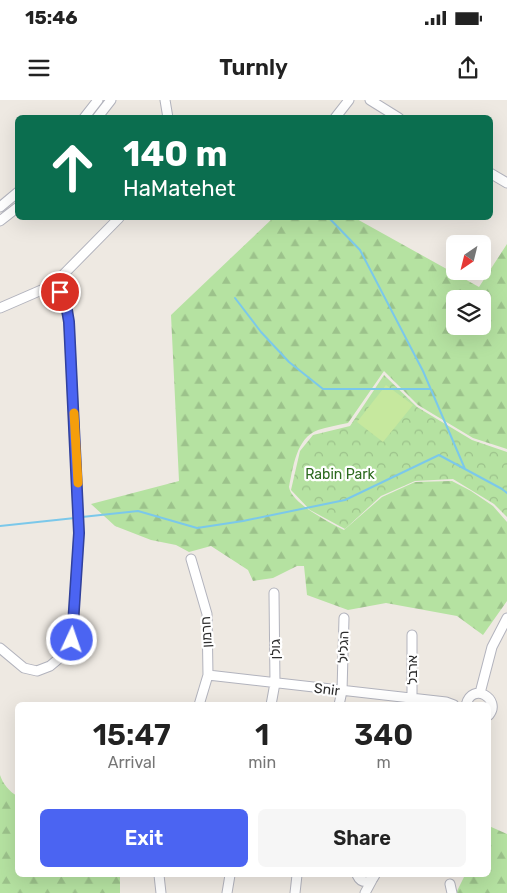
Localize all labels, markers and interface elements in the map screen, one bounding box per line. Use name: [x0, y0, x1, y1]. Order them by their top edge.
text: 15:46: [25, 6, 78, 29]
icon: menu: [25, 54, 53, 82]
text: Turnly: [219, 54, 288, 81]
icon: share: [454, 54, 482, 82]
text: 140 m: [123, 133, 228, 175]
icon: ahead: [40, 135, 105, 200]
text: HaMatehet: [123, 175, 236, 202]
north arrow: [446, 235, 491, 280]
map controls: [446, 235, 491, 335]
pin: [39, 271, 81, 313]
icon: arrive: [46, 278, 74, 306]
button: layers: [446, 290, 491, 335]
park label: Rabin Park: [305, 466, 376, 483]
position arrow: [45, 613, 97, 665]
street label: חרמון: [197, 616, 216, 648]
street label: הגליל: [334, 630, 353, 664]
street label: גולן: [267, 639, 284, 659]
street label: ארבל: [404, 655, 421, 685]
street label: Snir: [313, 679, 342, 700]
text: 15:47: [93, 717, 171, 753]
text: 1: [255, 717, 269, 753]
text: 340: [354, 717, 413, 753]
text: Arrival: [108, 753, 156, 772]
text: min: [248, 753, 276, 772]
text: m: [376, 753, 391, 772]
button: Exit: [40, 809, 248, 867]
button: Share: [258, 809, 466, 867]

